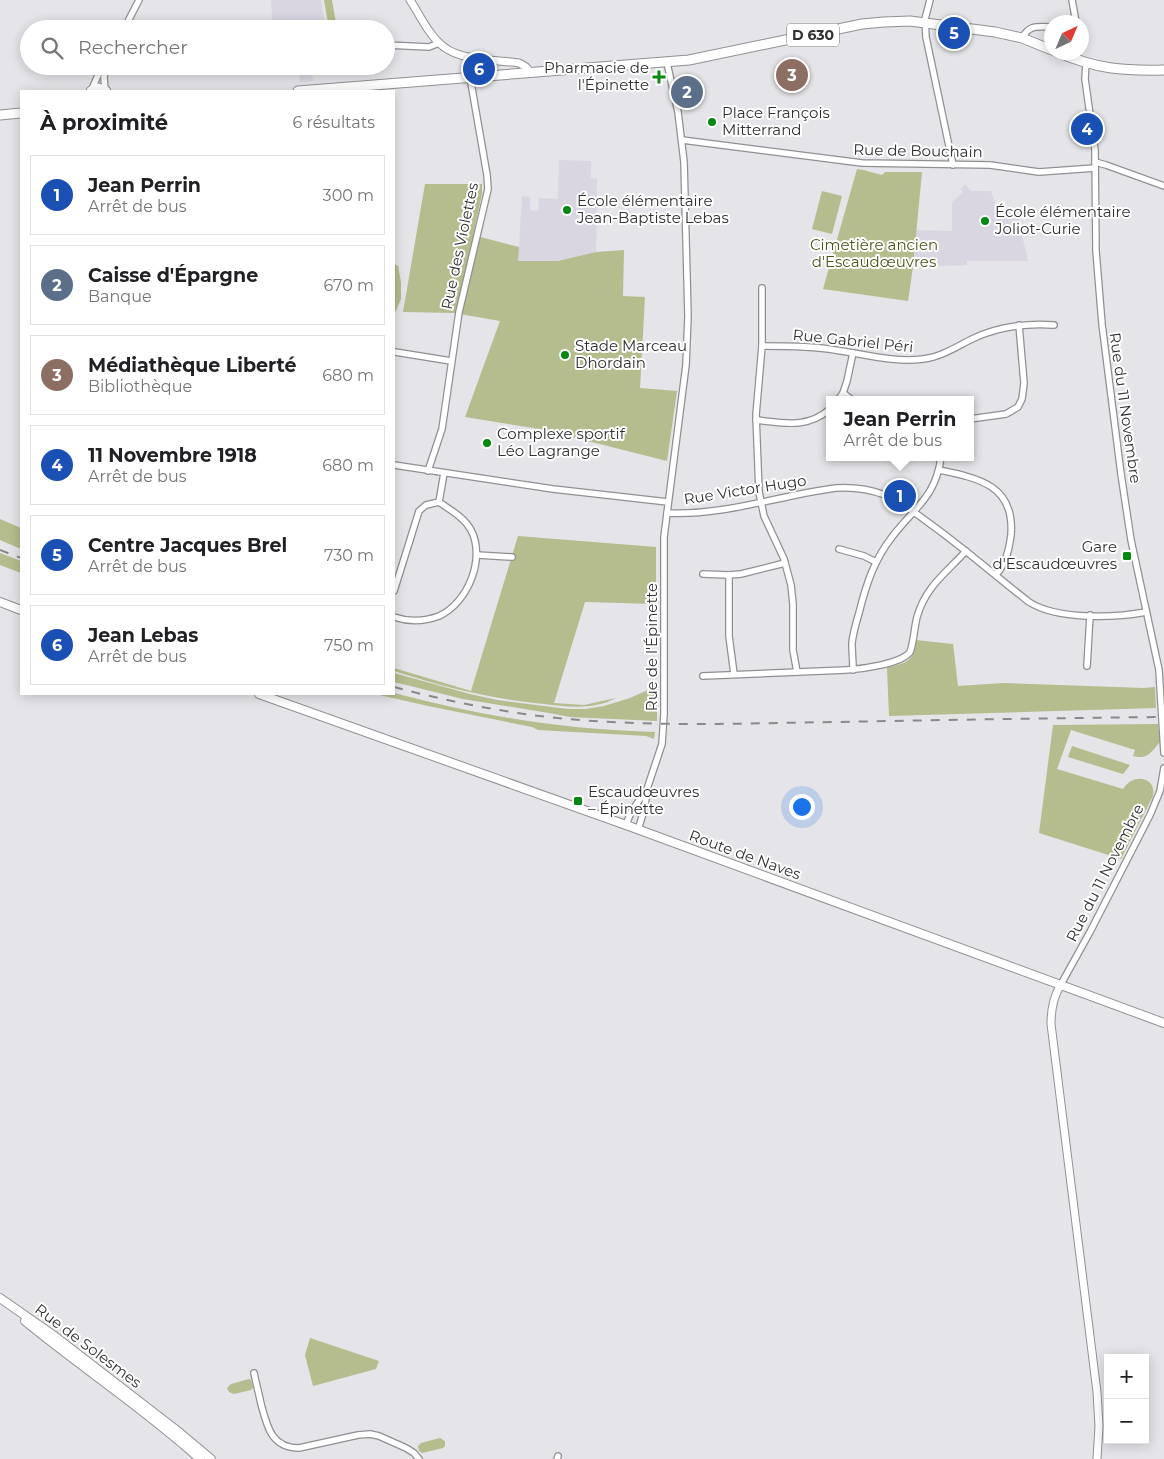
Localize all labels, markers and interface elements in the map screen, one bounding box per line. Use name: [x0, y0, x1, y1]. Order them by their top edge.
pin: 5: [938, 14, 970, 52]
north arrow: [1044, 15, 1089, 60]
search box: [20, 20, 395, 75]
road number: D 630: [787, 24, 839, 46]
icon: search: [38, 34, 66, 62]
text: Rechercher: [78, 36, 188, 59]
pin: 6: [463, 50, 495, 88]
pin: 3: [776, 56, 808, 94]
place label: Pharmacie de l'Épinette: [544, 58, 649, 94]
marker: Pharmacie de l'Épinette: [653, 71, 665, 83]
pin: 2: [671, 73, 703, 111]
place label: Place François Mitterrand: [722, 103, 830, 139]
text: À proximité: [40, 110, 168, 135]
pin: 4: [1071, 110, 1103, 148]
text: 6 résultats: [293, 113, 375, 132]
marker: Place François Mitterrand: [706, 116, 718, 128]
street label: Rue de Bouchain: [853, 140, 983, 161]
text: Jean Perrin: [88, 174, 201, 197]
street label: Rue des Violettes: [437, 181, 482, 311]
text: 1: [54, 186, 60, 205]
text: 300 m: [323, 186, 374, 205]
place label: École élémentaire Jean-Baptiste Lebas: [576, 191, 729, 227]
text: Arrêt de bus: [88, 197, 186, 216]
place label: École élémentaire Joliot-Curie: [994, 202, 1131, 238]
marker: École élémentaire Jean-Baptiste Lebas: [561, 204, 573, 216]
marker: École élémentaire Joliot-Curie: [979, 215, 991, 227]
park label: Cimetière ancien d'Escaudœuvres: [810, 235, 938, 271]
text: Caisse d'Épargne: [88, 264, 258, 287]
text: 2: [52, 276, 62, 295]
text: 670 m: [324, 276, 374, 295]
text: Banque: [88, 287, 152, 306]
street label: Rue Gabriel Péri: [792, 325, 914, 356]
street label: Rue du 11 Novembre: [1105, 331, 1145, 485]
place label: Stade Marceau Dhordain: [575, 336, 687, 372]
marker: Stade Marceau Dhordain: [559, 349, 571, 361]
text: Médiathèque Liberté: [88, 354, 296, 377]
text: 3: [52, 366, 62, 385]
text: 680 m: [322, 366, 374, 385]
text: Bibliothèque: [88, 377, 192, 396]
popup: [826, 396, 974, 461]
text: Jean Perrin: [844, 408, 957, 431]
place label: Complexe sportif Léo Lagrange: [497, 424, 626, 460]
text: Arrêt de bus: [844, 431, 942, 450]
marker: Complexe sportif Léo Lagrange: [481, 437, 493, 449]
text: 11 Novembre 1918: [88, 444, 257, 467]
text: 4: [51, 456, 63, 475]
text: 680 m: [322, 456, 374, 475]
text: Arrêt de bus: [88, 467, 186, 486]
street label: Rue Victor Hugo: [682, 470, 808, 509]
pin: 1: [884, 477, 916, 515]
text: Centre Jacques Brel: [88, 534, 287, 557]
place label: Gare d'Escaudœuvres: [993, 537, 1117, 573]
text: 5: [52, 546, 62, 565]
text: 730 m: [324, 546, 374, 565]
marker: Gare d'Escaudœuvres: [1121, 550, 1133, 562]
text: Arrêt de bus: [88, 557, 186, 576]
street label: Rue de l'Épinette: [642, 583, 661, 711]
text: Jean Lebas: [88, 624, 198, 647]
text: 6: [52, 636, 62, 655]
text: 750 m: [324, 636, 374, 655]
text: Arrêt de bus: [88, 647, 186, 666]
place label: Escaudœuvres – Épinette: [588, 782, 699, 818]
your location: [789, 794, 815, 820]
marker: Escaudœuvres – Épinette: [572, 795, 584, 807]
street label: Rue du 11 Novembre: [1062, 801, 1148, 945]
street label: Route de Naves: [687, 826, 804, 884]
street label: Rue de Solesmes: [31, 1299, 145, 1392]
map controls: [1104, 1354, 1149, 1444]
button: +: [1104, 1354, 1149, 1399]
button: −: [1104, 1399, 1149, 1444]

